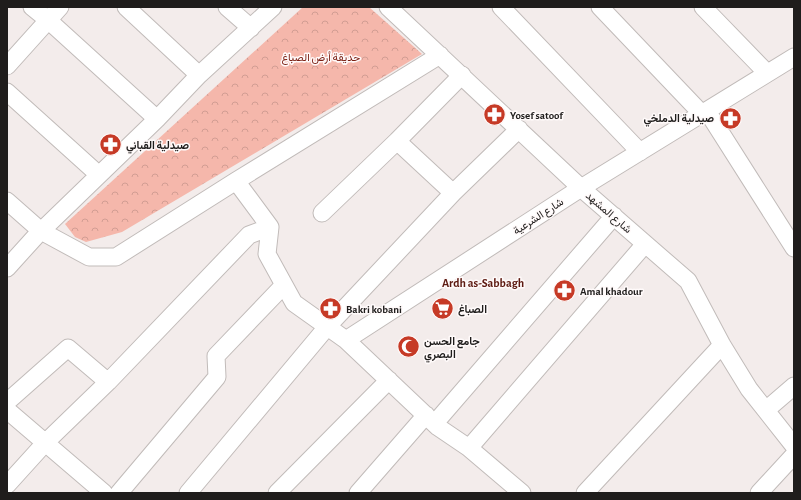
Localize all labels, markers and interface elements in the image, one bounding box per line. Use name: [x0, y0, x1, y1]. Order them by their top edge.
park label: حديقة أرض الصباغ: [282, 51, 360, 65]
pharmacy icon: Yosef satoof: [482, 102, 508, 128]
pharmacy icon: صيدلية الدملخي: [717, 105, 743, 131]
place label: Yosef satoof: [510, 110, 564, 121]
place label: صيدلية الدملخي: [644, 113, 714, 127]
pharmacy icon: صيدلية القباني: [98, 132, 124, 158]
place label: صيدلية القباني: [126, 140, 189, 154]
street label: شارع المشهد: [582, 190, 634, 237]
street label: شارع الشرعية: [511, 196, 567, 238]
district label: Ardh as-Sabbagh: [442, 277, 524, 289]
pharmacy icon: Amal khadour: [552, 278, 578, 304]
place label: Amal khadour: [580, 286, 643, 297]
pharmacy icon: Bakri kobani: [317, 296, 343, 322]
supermarket icon: الصباغ: [430, 296, 456, 322]
place label: Bakri kobani: [346, 304, 402, 315]
place label: الصباغ: [458, 304, 487, 317]
mosque icon: جامع الحسن البصري: [396, 334, 422, 360]
place label: جامع الحسن البصري: [424, 336, 480, 363]

